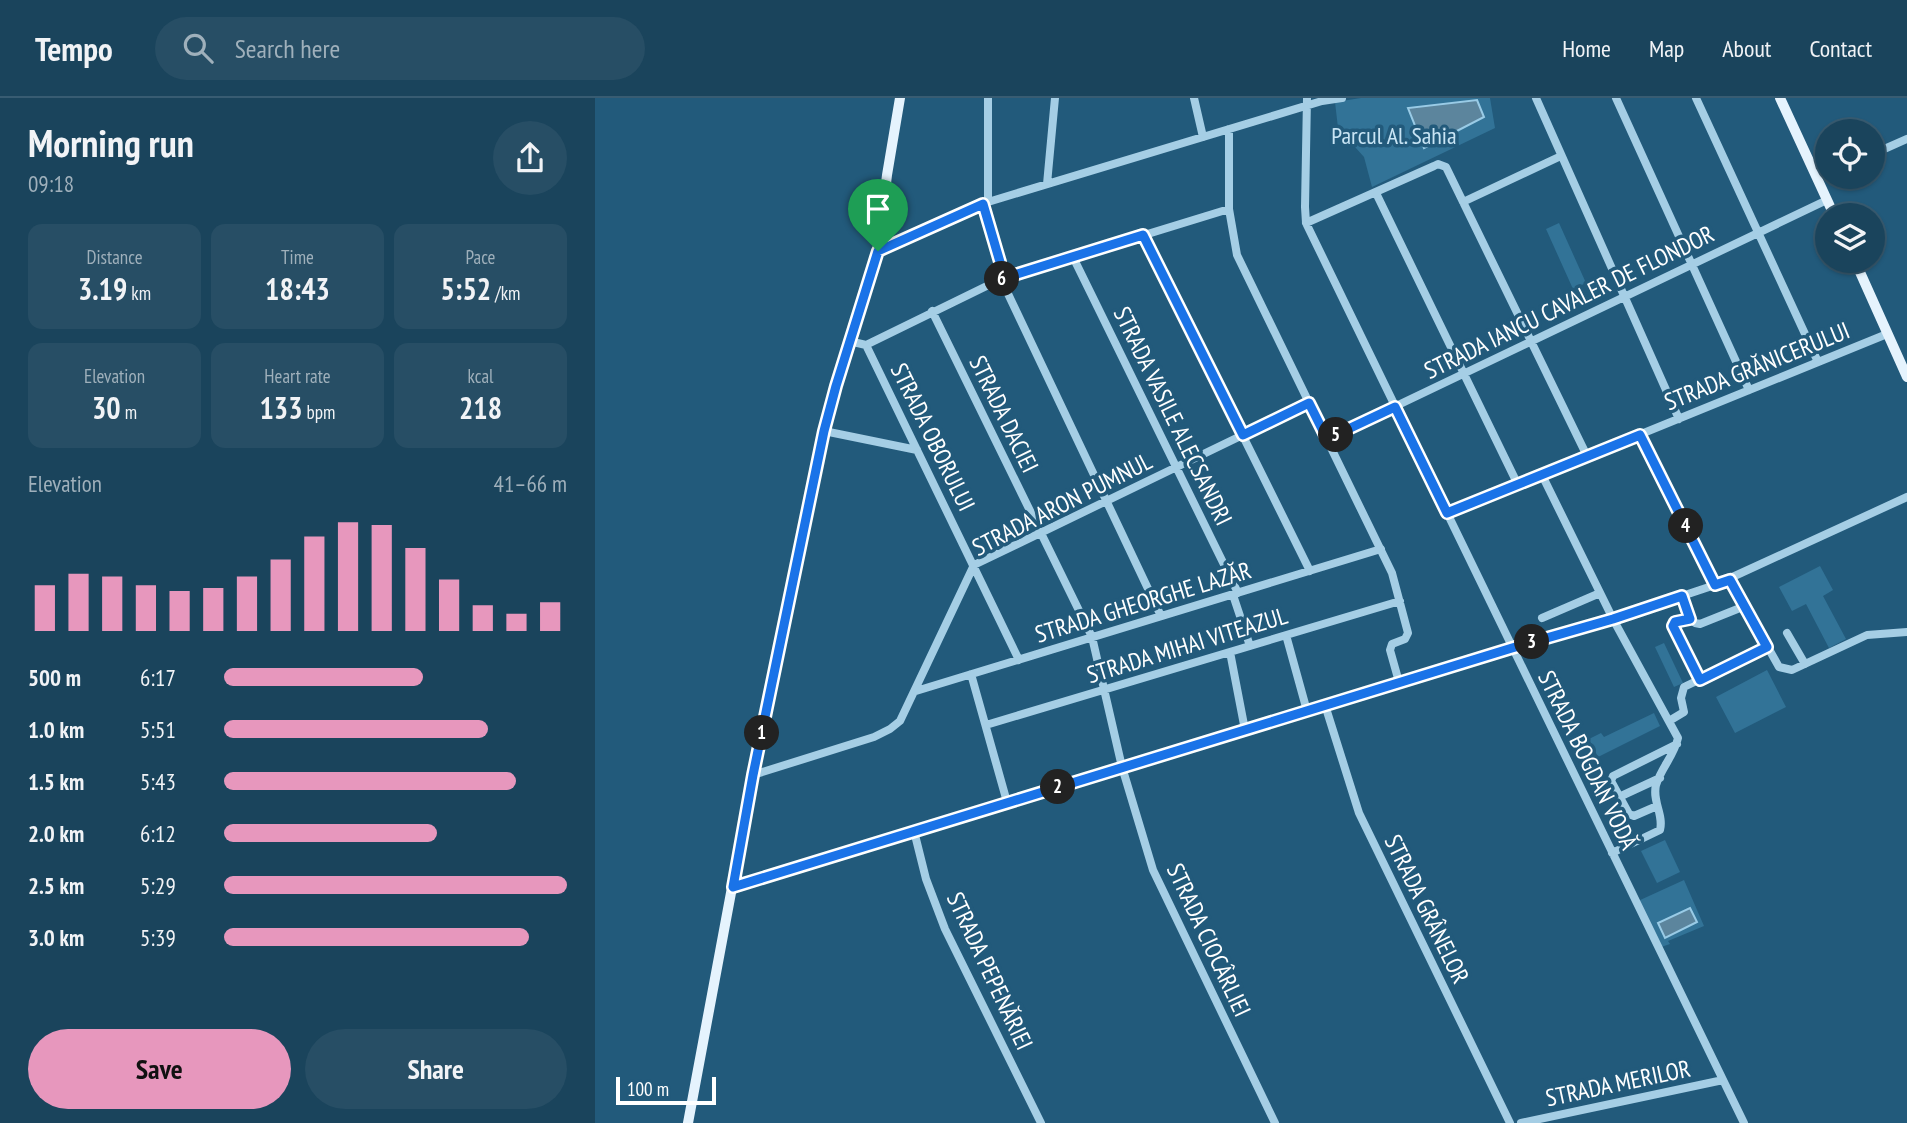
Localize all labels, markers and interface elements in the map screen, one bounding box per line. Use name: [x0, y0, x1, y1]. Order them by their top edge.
search box: [155, 17, 645, 80]
text: Tempo: [35, 27, 113, 70]
icon: search: [179, 29, 217, 67]
text: Search here: [235, 32, 340, 65]
text: Home: [1562, 33, 1611, 64]
text: Map: [1649, 33, 1684, 64]
text: About: [1722, 33, 1771, 64]
text: Contact: [1809, 33, 1872, 64]
text: Morning run: [28, 118, 194, 167]
map controls: [1815, 119, 1885, 273]
button: locate: [1815, 119, 1885, 189]
park label: Parcul Al. Sahia: [1331, 120, 1457, 151]
button: share: [493, 121, 567, 195]
text: 09:18: [28, 169, 74, 198]
pin: [848, 179, 908, 251]
icon: arrive: [859, 190, 897, 228]
button: layers: [1815, 203, 1885, 273]
street label: STRADA IANCU CAVALER DE FLONDOR: [1419, 218, 1719, 386]
text: Distance: [87, 245, 142, 269]
text: Time: [281, 245, 314, 269]
text: Pace: [466, 245, 495, 269]
pin: 6: [985, 262, 1019, 296]
text: 6: [997, 266, 1006, 290]
text: 3.19: [78, 269, 127, 308]
text: 18:43: [265, 269, 330, 308]
text: 5:52: [441, 269, 491, 308]
text: km: [127, 281, 151, 305]
text: /km: [491, 281, 520, 305]
street label: STRADA VASILE ALECSANDRI: [1107, 302, 1239, 530]
street label: STRADA GRĂNICERULUI: [1660, 315, 1854, 417]
street label: STRADA DACIEI: [962, 350, 1046, 478]
street label: STRADA OBORULUI: [884, 358, 982, 516]
text: Elevation: [84, 364, 145, 388]
text: Heart rate: [264, 364, 331, 388]
text: kcal: [468, 364, 493, 388]
text: 30: [92, 388, 121, 427]
text: 133: [260, 388, 303, 427]
text: 218: [459, 388, 502, 427]
text: m: [121, 400, 137, 424]
text: bpm: [303, 400, 335, 424]
pin: 5: [1319, 418, 1353, 452]
text: 5: [1331, 422, 1340, 446]
street label: STRADA ARON PUMNUL: [967, 445, 1157, 563]
text: Elevation: [28, 469, 102, 498]
text: 41–66 m: [494, 469, 567, 498]
pin: 4: [1669, 508, 1703, 544]
text: 4: [1681, 513, 1690, 537]
street label: STRADA GHEORGHE LAZĂR: [1031, 554, 1255, 650]
street label: STRADA MIHAI VITEAZUL: [1083, 600, 1291, 690]
pin: 3: [1515, 624, 1549, 660]
text: 3: [1527, 629, 1536, 653]
text: 500 m: [28, 663, 81, 692]
text: 6:17: [140, 663, 176, 692]
street label: STRADA BOGDAN VODĂ: [1531, 665, 1645, 855]
text: 1.0 km: [28, 715, 84, 744]
text: 5:51: [140, 715, 176, 744]
pin: 1: [745, 716, 779, 750]
text: 1: [757, 720, 766, 744]
text: 1.5 km: [28, 767, 84, 796]
text: 5:43: [140, 767, 176, 796]
pin: 2: [1041, 770, 1075, 804]
text: 2: [1053, 774, 1062, 798]
text: 2.0 km: [28, 819, 84, 848]
text: 6:12: [140, 819, 176, 848]
street label: STRADA GRÂNELOR: [1378, 830, 1476, 988]
street label: STRADA CIOCÂRLIEI: [1160, 858, 1258, 1022]
text: 2.5 km: [28, 871, 84, 900]
text: 5:29: [140, 871, 176, 900]
street label: STRADA PEPENĂRIEI: [940, 887, 1040, 1055]
text: 3.0 km: [28, 923, 84, 952]
text: 5:39: [140, 923, 176, 952]
button: Save: [28, 1029, 291, 1109]
button: Share: [305, 1029, 567, 1109]
street label: STRADA MERILOR: [1543, 1053, 1693, 1113]
scale bar: [616, 1074, 716, 1106]
text: 100 m: [627, 1077, 669, 1101]

